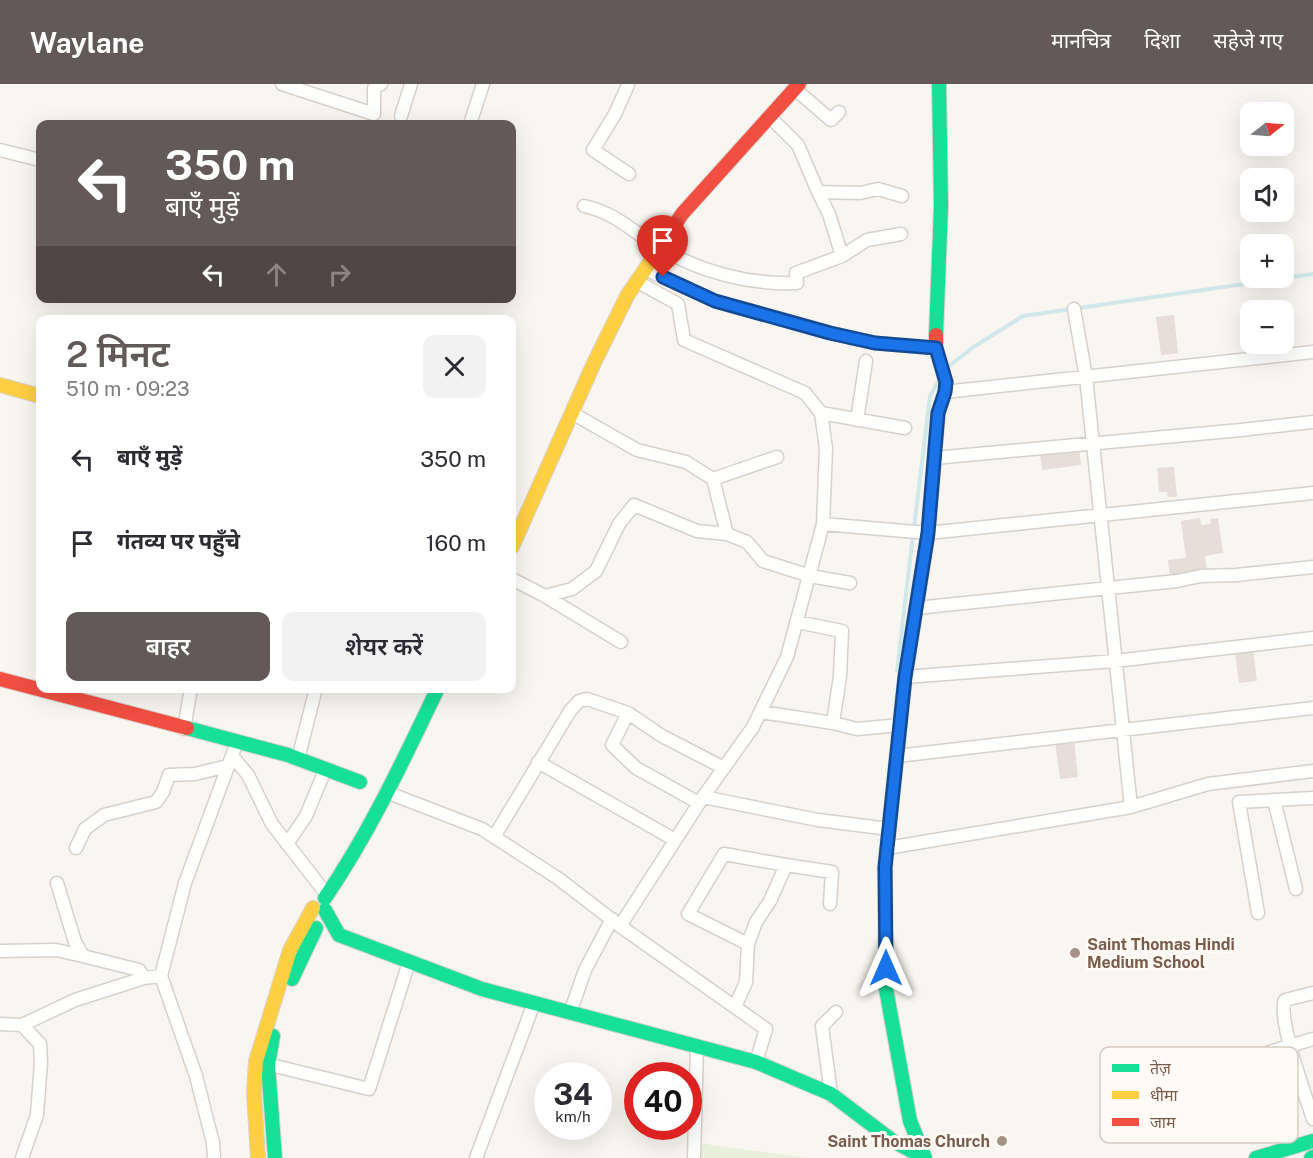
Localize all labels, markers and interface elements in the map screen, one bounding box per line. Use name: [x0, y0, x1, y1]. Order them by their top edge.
text: Waylane: [30, 26, 144, 59]
text: मानचित्र: [1051, 28, 1111, 53]
text: दिशा: [1144, 28, 1181, 53]
text: सहेजे गए: [1214, 28, 1283, 53]
north arrow: [1240, 102, 1294, 156]
map controls: [1240, 102, 1294, 354]
text: 350 m: [165, 140, 295, 189]
icon: left: [66, 144, 144, 222]
button: sound: [1240, 168, 1294, 222]
text: बाएँ मुड़ें: [165, 190, 240, 222]
pin: [637, 215, 688, 277]
icon: arrive: [646, 224, 679, 257]
button: +: [1240, 234, 1294, 288]
icon: left: [197, 258, 230, 291]
icon: ahead: [260, 258, 293, 291]
icon: right: [323, 258, 356, 291]
button: −: [1240, 300, 1294, 354]
text: 2 मिनट: [66, 333, 170, 375]
button: close: [423, 335, 486, 398]
text: 510 m · 09:23: [66, 377, 190, 401]
icon: left: [66, 443, 99, 476]
text: बाएँ मुड़ें: [117, 444, 182, 470]
text: 350 m: [420, 446, 486, 472]
icon: arrive: [66, 527, 99, 560]
text: गंतव्य पर पहुँचे: [117, 528, 240, 554]
text: 160 m: [426, 530, 486, 556]
button: बाहर: [66, 612, 270, 681]
button: शेयर करें: [282, 612, 486, 681]
place label: Saint Thomas Hindi Medium School: [1087, 935, 1235, 972]
position arrow: [854, 936, 918, 1000]
marker: Saint Thomas Hindi Medium School: [1068, 946, 1082, 960]
legend: [1100, 1047, 1298, 1143]
text: तेज़: [1150, 1059, 1172, 1078]
speed limit sign: 40: [624, 1062, 702, 1140]
text: 34: [553, 1076, 593, 1112]
text: धीमा: [1150, 1086, 1179, 1105]
text: km/h: [555, 1108, 591, 1125]
text: जाम: [1150, 1113, 1176, 1132]
place label: Saint Thomas Church: [827, 1132, 990, 1151]
marker: Saint Thomas Church: [995, 1134, 1009, 1148]

